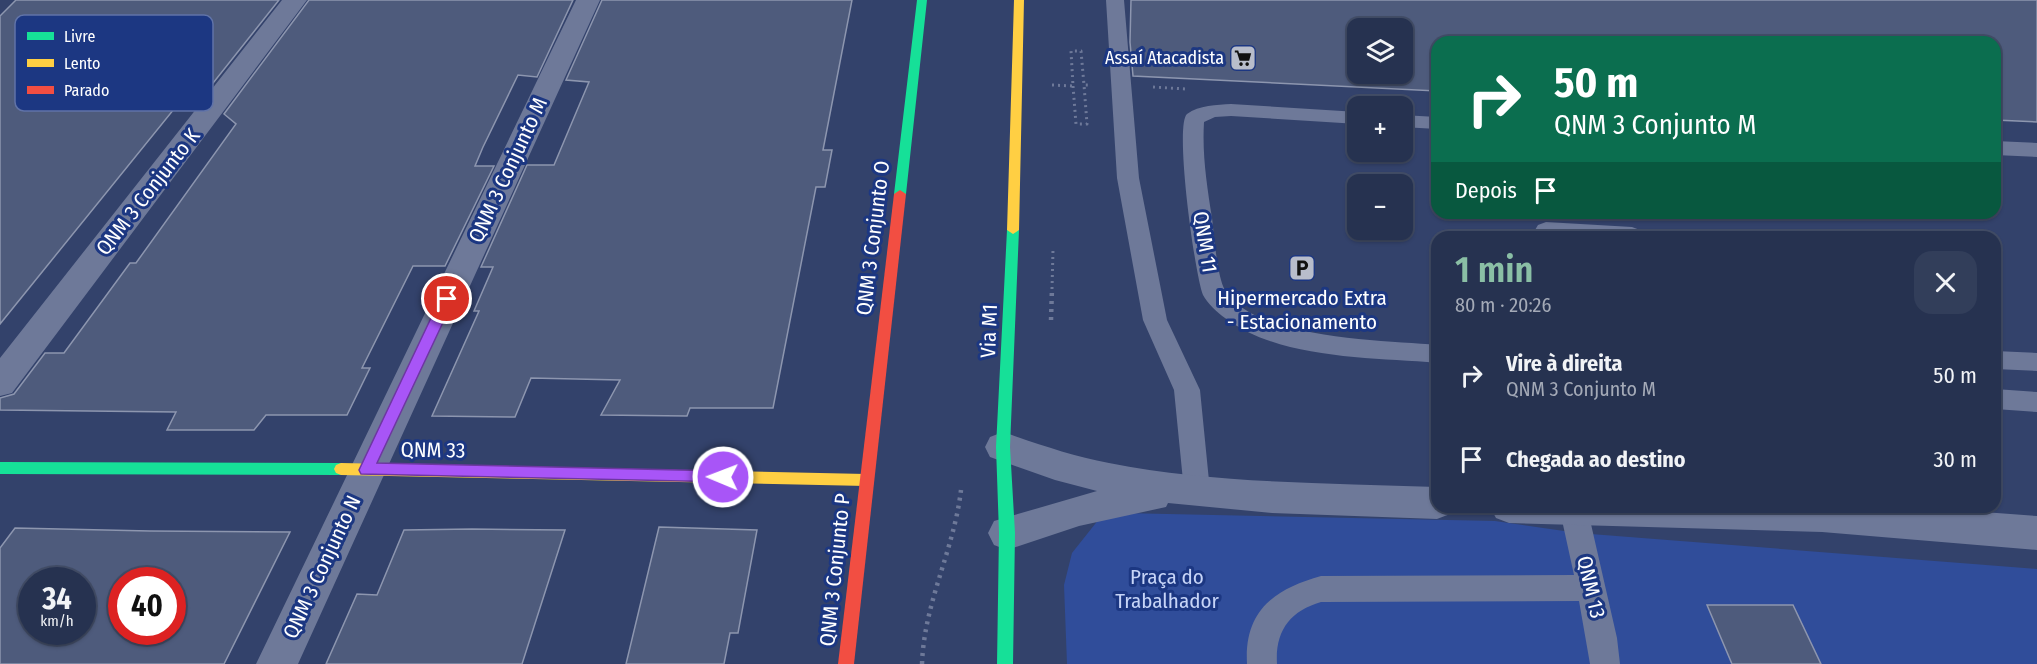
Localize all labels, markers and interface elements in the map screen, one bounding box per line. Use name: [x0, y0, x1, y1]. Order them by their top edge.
legend: [15, 15, 213, 111]
map controls: [1347, 18, 1413, 240]
button: layers: [1347, 18, 1413, 84]
text: Livre: [64, 27, 95, 46]
supermarket icon: Assaí Atacadista: [1228, 43, 1258, 73]
place label: Assaí Atacadista: [1105, 47, 1224, 69]
text: Lento: [64, 54, 100, 73]
text: 50 m: [1554, 58, 1638, 108]
icon: right: [1455, 60, 1533, 138]
text: Parado: [64, 81, 109, 100]
street label: QNM 3 Conjunto M: [463, 93, 553, 247]
button: +: [1347, 96, 1413, 162]
text: QNM 3 Conjunto M: [1554, 109, 1756, 141]
street label: QNM 3 Conjunto K: [90, 123, 206, 261]
street label: QNM 3 Conjunto O: [851, 159, 895, 317]
button: −: [1347, 174, 1413, 240]
icon: arrive: [1529, 174, 1562, 207]
text: Depois: [1455, 177, 1517, 204]
street label: QNM 11: [1187, 209, 1223, 275]
text: 1 min: [1455, 248, 1533, 292]
button: close: [1914, 251, 1977, 314]
parking icon: Hipermercado Extra - Estacionamento: [1287, 253, 1317, 283]
pin: [421, 273, 472, 324]
icon: arrive: [430, 282, 463, 315]
place label: Hipermercado Extra - Estacionamento: [1217, 285, 1387, 335]
text: 80 m · 20:26: [1455, 293, 1551, 317]
street label: Via M1: [975, 304, 1003, 358]
text: Vire à direita: [1506, 350, 1622, 377]
icon: right: [1455, 359, 1488, 392]
text: 50 m: [1933, 362, 1977, 389]
text: QNM 3 Conjunto M: [1506, 377, 1656, 401]
street label: QNM 33: [400, 436, 466, 464]
icon: arrive: [1455, 443, 1488, 476]
position arrow: [691, 445, 755, 509]
text: Chegada ao destino: [1506, 446, 1686, 473]
text: 30 m: [1934, 446, 1977, 473]
street label: QNM 3 Conjunto N: [277, 491, 367, 643]
street label: QNM 3 Conjunto P: [814, 492, 856, 648]
street label: QNM 13: [1571, 553, 1611, 621]
park label: Praça do Trabalhador: [1115, 564, 1219, 614]
speed limit sign: 40: [108, 567, 186, 645]
text: 34: [42, 581, 72, 617]
text: km/h: [40, 612, 74, 630]

